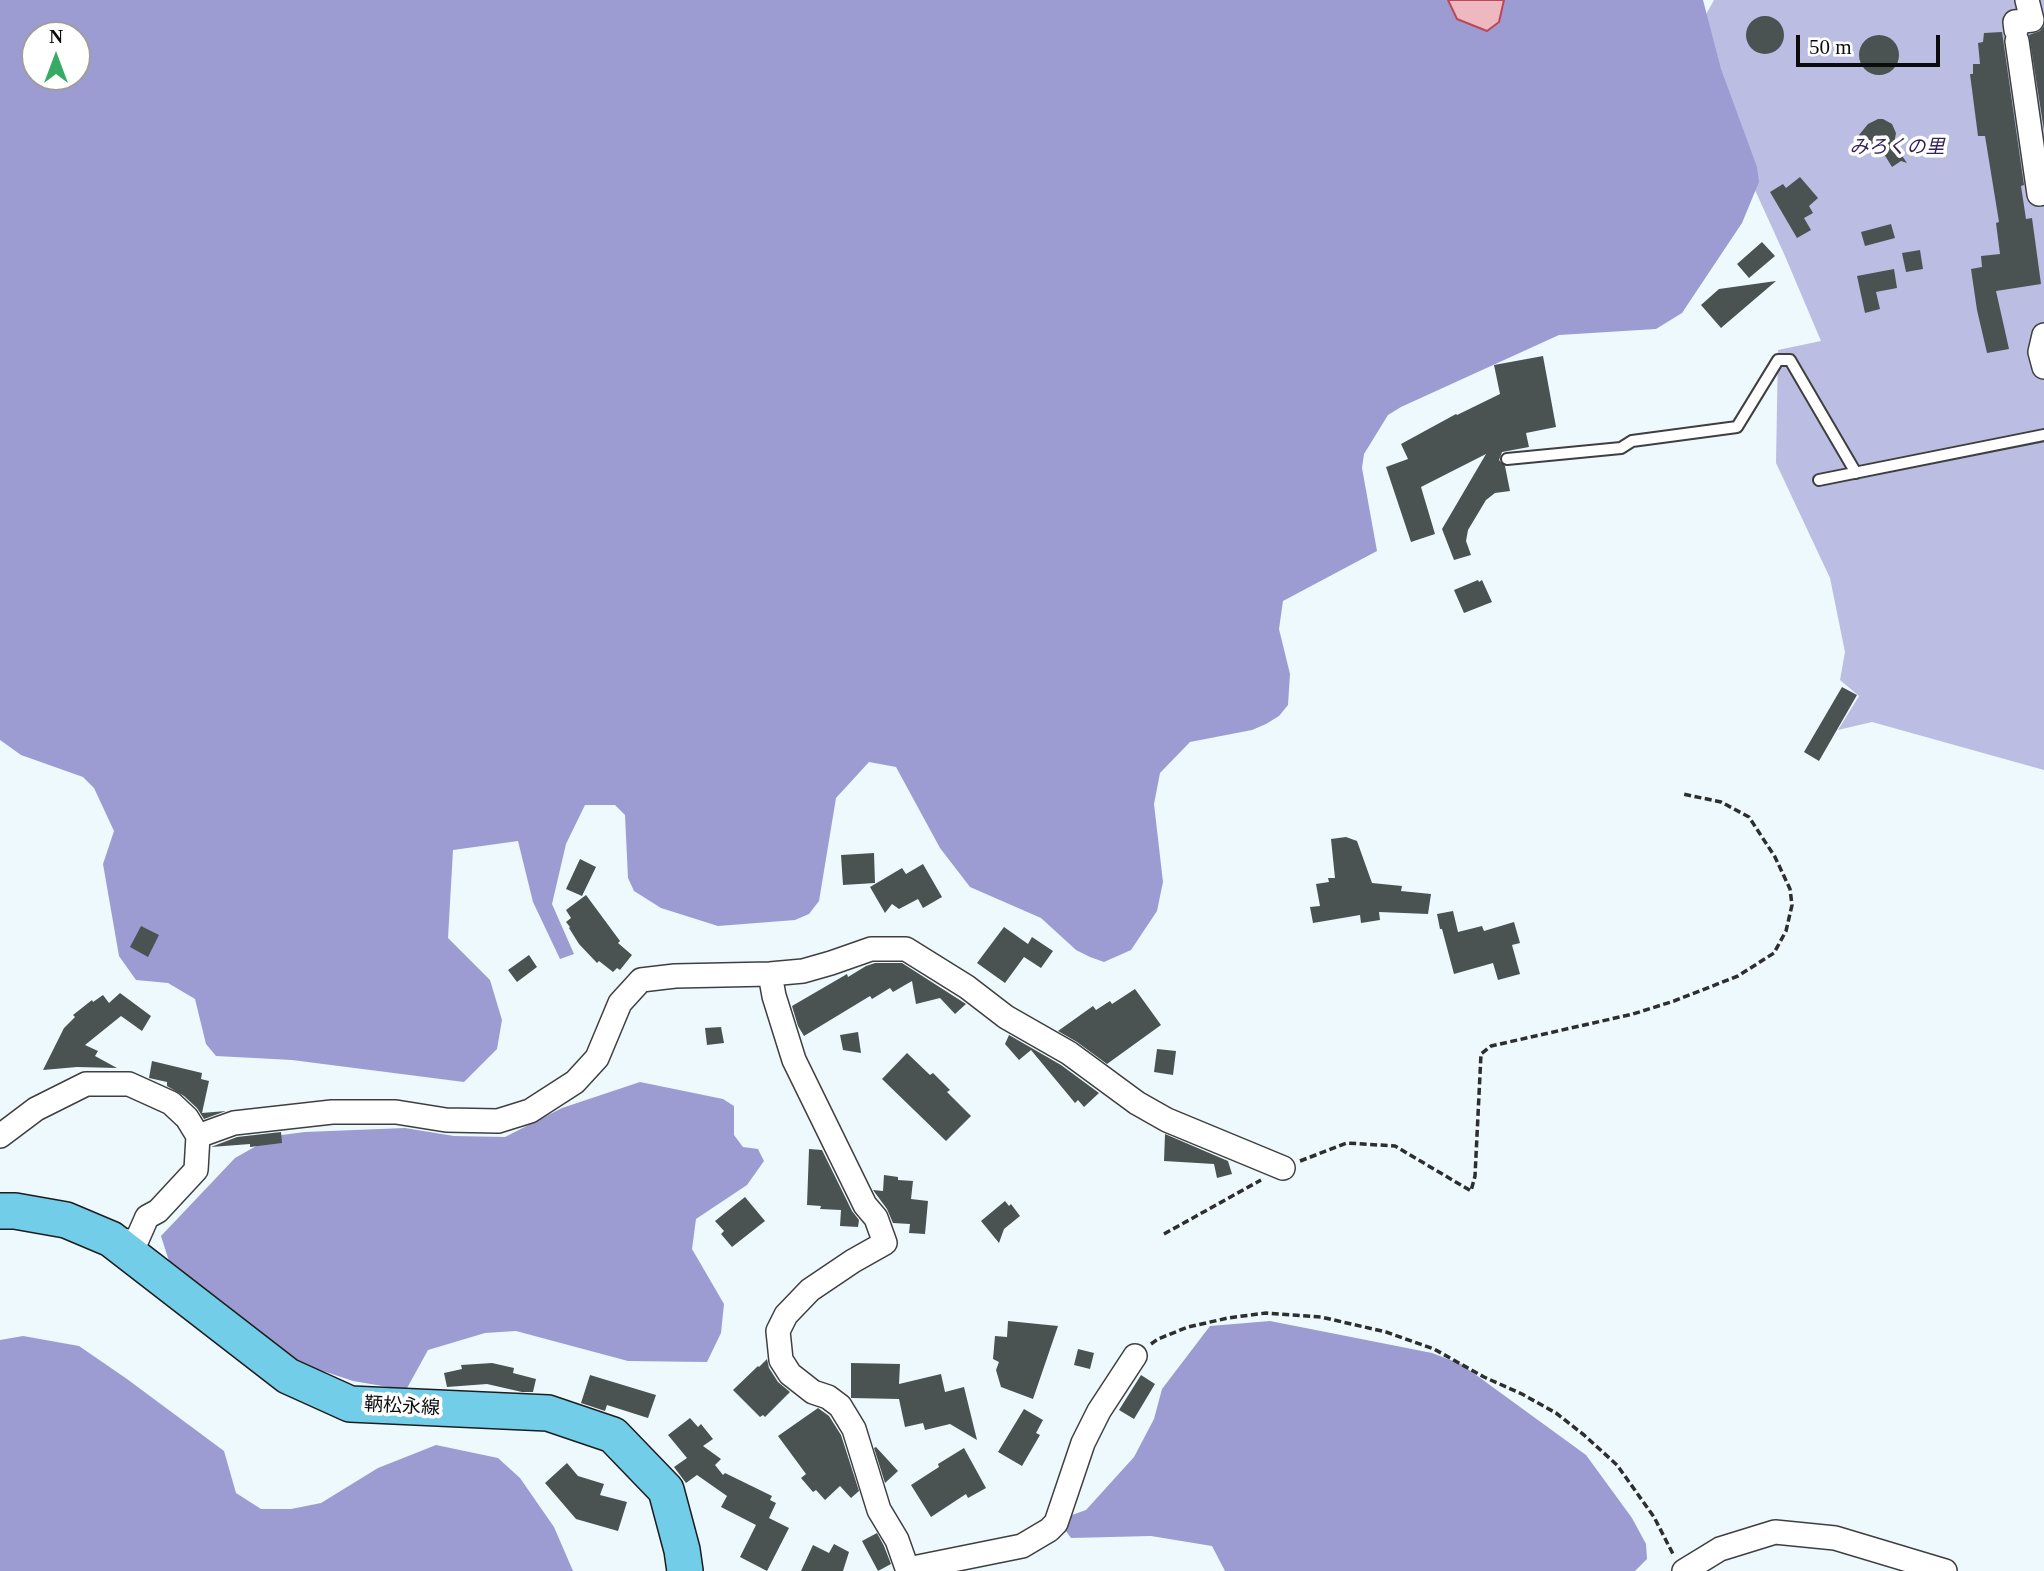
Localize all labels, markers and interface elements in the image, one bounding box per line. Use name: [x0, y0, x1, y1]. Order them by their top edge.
north arrow: [21, 21, 91, 91]
scale bar: [1799, 21, 1942, 65]
text: N: [49, 26, 63, 47]
text: 50 m: [1809, 35, 1852, 59]
park label: みろくの里: [1850, 137, 1944, 159]
street label: 鞆松永線: [363, 1394, 441, 1420]

